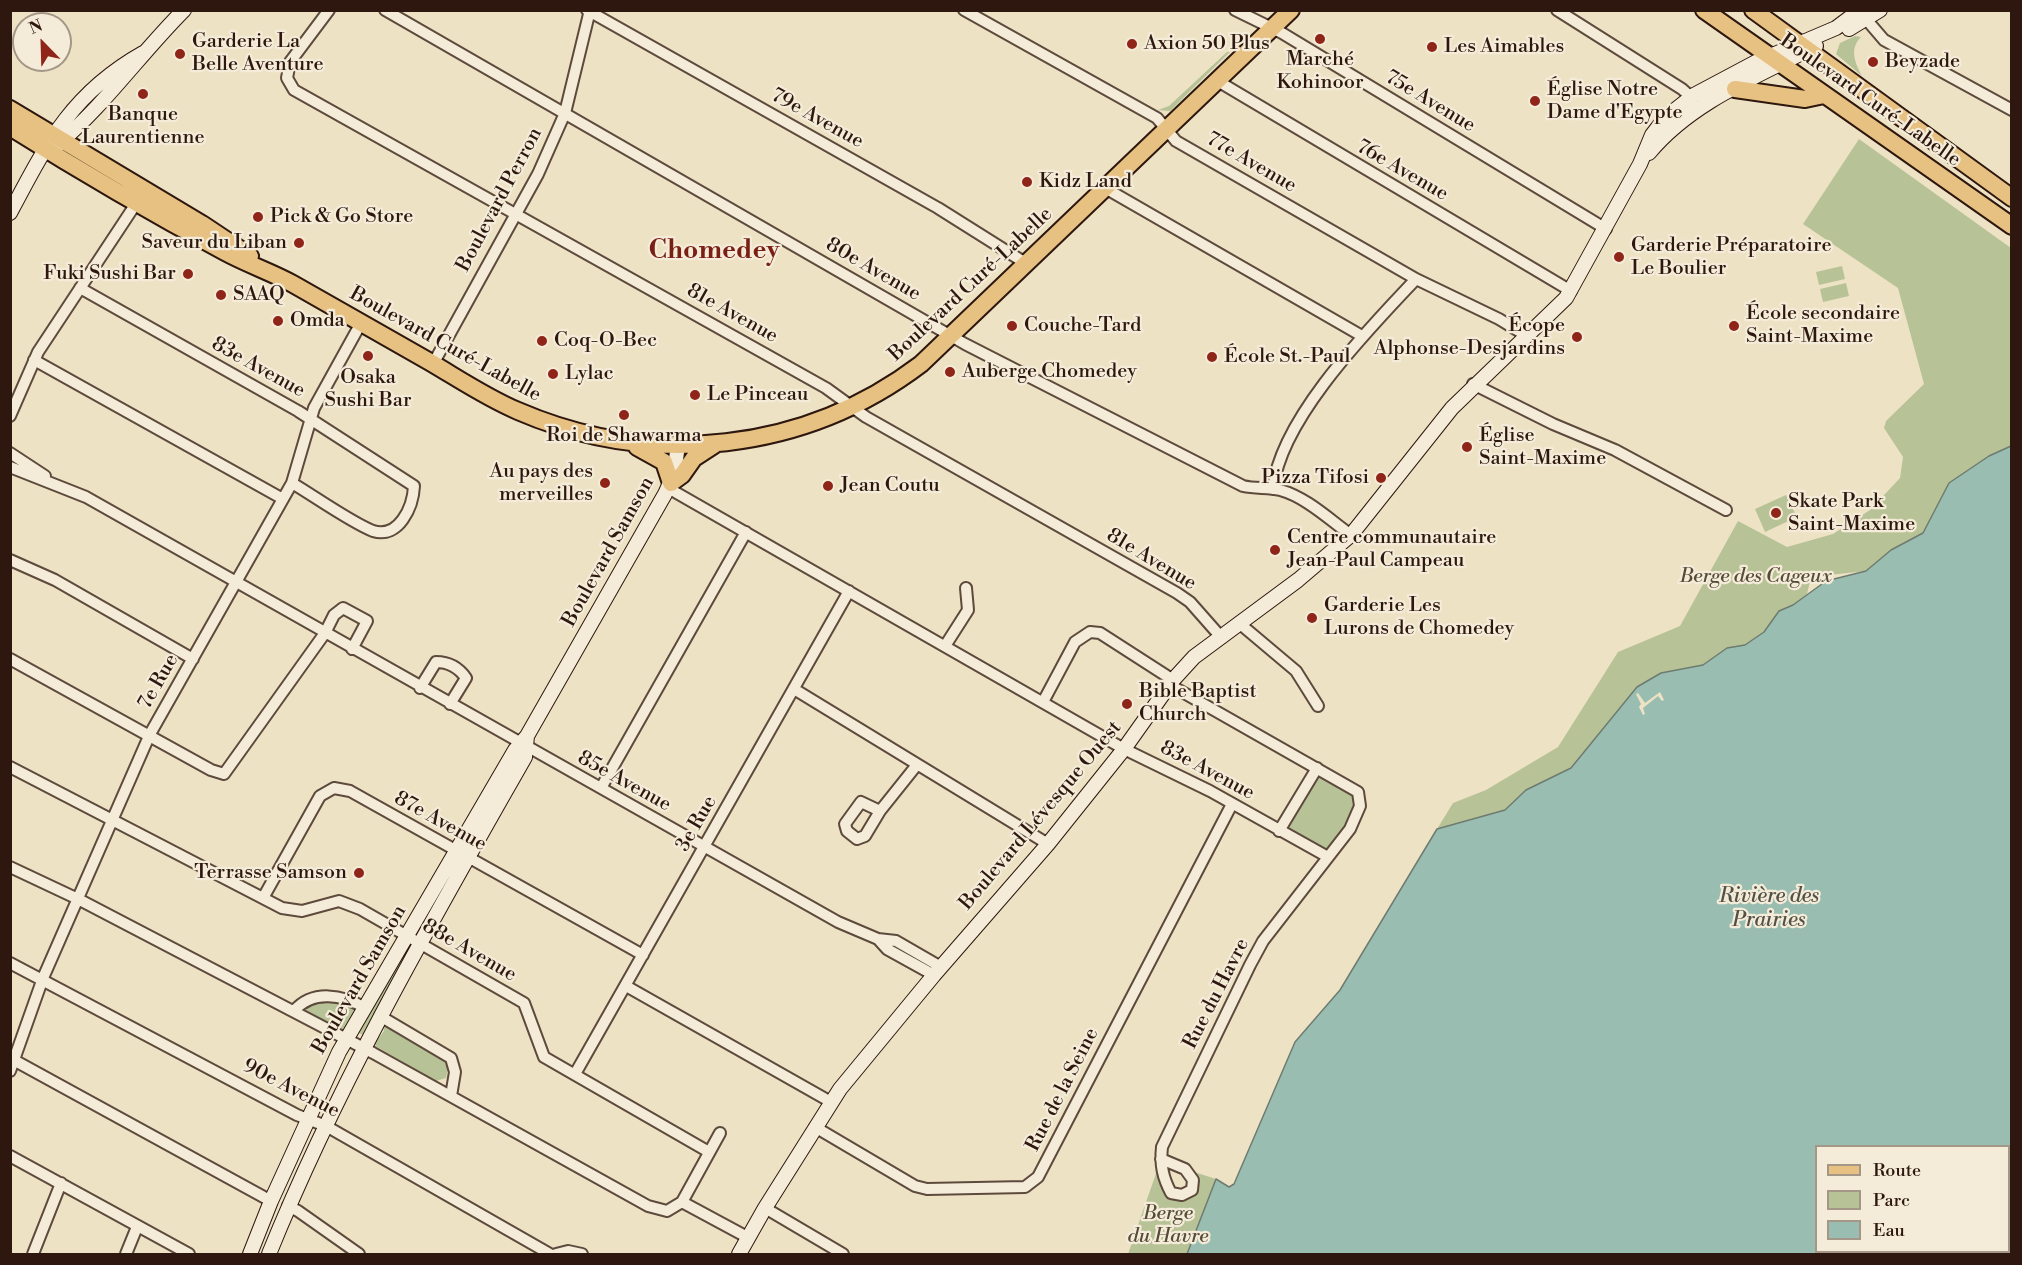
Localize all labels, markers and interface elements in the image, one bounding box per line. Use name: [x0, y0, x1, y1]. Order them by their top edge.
north arrow: [12, 12, 72, 72]
text: N: [26, 16, 45, 39]
place label: Garderie La Belle Aventure: [192, 30, 324, 77]
street label: Boulevard Curé-Labelle: [1775, 30, 1965, 172]
place label: Axion 50 Plus: [1144, 32, 1270, 56]
marker: Marché Kohinoor: [1313, 32, 1327, 46]
place label: Les Aimables: [1444, 35, 1564, 59]
marker: Axion 50 Plus: [1125, 37, 1139, 51]
marker: Les Aimables: [1425, 40, 1439, 54]
marker: Garderie La Belle Aventure: [173, 47, 187, 61]
place label: Marché Kohinoor: [1276, 48, 1364, 95]
place label: Beyzade: [1885, 50, 1960, 74]
marker: Beyzade: [1866, 55, 1880, 69]
street label: 75e Avenue: [1381, 66, 1479, 138]
place label: Église Notre Dame d'Egypte: [1547, 78, 1683, 125]
street label: 79e Avenue: [767, 84, 867, 154]
marker: Banque Laurentienne: [136, 87, 150, 101]
marker: Église Notre Dame d'Egypte: [1528, 94, 1542, 108]
place label: Banque Laurentienne: [82, 103, 204, 150]
street label: Boulevard Perron: [452, 124, 548, 276]
street label: 77e Avenue: [1202, 128, 1300, 198]
street label: 76e Avenue: [1352, 135, 1452, 207]
place label: Kidz Land: [1039, 170, 1132, 194]
marker: Kidz Land: [1020, 175, 1034, 189]
street label: Boulevard Curé-Labelle: [884, 203, 1058, 367]
place label: Pick & Go Store: [270, 205, 413, 229]
marker: Pick & Go Store: [251, 210, 265, 224]
place label: Saveur du Liban: [142, 231, 287, 255]
street label: 80e Avenue: [821, 233, 925, 307]
place label: Garderie Préparatoire Le Boulier: [1631, 234, 1832, 281]
marker: Saveur du Liban: [292, 236, 306, 250]
district label: Chomedey: [649, 236, 779, 268]
marker: Garderie Préparatoire Le Boulier: [1612, 250, 1626, 264]
place label: Fuki Sushi Bar: [43, 262, 176, 286]
marker: Fuki Sushi Bar: [181, 267, 195, 281]
street label: 81e Avenue: [682, 279, 782, 349]
street label: Boulevard Curé-Labelle: [345, 282, 545, 408]
place label: SAAQ: [233, 283, 285, 307]
marker: SAAQ: [214, 288, 228, 302]
place label: École secondaire Saint-Maxime: [1746, 302, 1900, 349]
place label: Omda: [290, 309, 345, 333]
marker: Omda: [271, 314, 285, 328]
place label: Couche-Tard: [1024, 314, 1141, 338]
place label: Écope Alphonse-Desjardins: [1374, 314, 1565, 361]
marker: Couche-Tard: [1005, 319, 1019, 333]
marker: École secondaire Saint-Maxime: [1727, 319, 1741, 333]
place label: Coq-O-Bec: [554, 329, 657, 353]
marker: Écope Alphonse-Desjardins: [1570, 330, 1584, 344]
street label: 83e Avenue: [207, 332, 309, 404]
marker: Coq-O-Bec: [535, 334, 549, 348]
place label: École St.-Paul: [1224, 345, 1350, 369]
marker: Osaka Sushi Bar: [361, 349, 375, 363]
marker: École St.-Paul: [1205, 350, 1219, 364]
place label: Auberge Chomedey: [962, 360, 1137, 384]
place label: Lylac: [565, 362, 614, 386]
marker: Auberge Chomedey: [943, 365, 957, 379]
place label: Osaka Sushi Bar: [324, 366, 412, 413]
marker: Lylac: [546, 367, 560, 381]
place label: Le Pinceau: [707, 383, 808, 407]
marker: Le Pinceau: [688, 388, 702, 402]
marker: Roi de Shawarma: [617, 408, 631, 422]
place label: Roi de Shawarma: [546, 424, 702, 448]
place label: Église Saint-Maxime: [1479, 424, 1606, 471]
marker: Église Saint-Maxime: [1460, 440, 1474, 454]
place label: Au pays des merveilles: [490, 460, 593, 507]
place label: Pizza Tifosi: [1261, 466, 1369, 490]
marker: Pizza Tifosi: [1374, 471, 1388, 485]
street label: Boulevard Samson: [558, 473, 660, 631]
place label: Jean Coutu: [840, 474, 940, 498]
marker: Au pays des merveilles: [598, 476, 612, 490]
marker: Jean Coutu: [821, 479, 835, 493]
place label: Skate Park Saint-Maxime: [1788, 490, 1915, 537]
marker: Skate Park Saint-Maxime: [1769, 506, 1783, 520]
street label: 81e Avenue: [1102, 524, 1200, 596]
place label: Centre communautaire Jean-Paul Campeau: [1287, 526, 1496, 573]
marker: Centre communautaire Jean-Paul Campeau: [1268, 543, 1282, 557]
park label: Berge des Cageux: [1680, 565, 1832, 589]
place label: Garderie Les Lurons de Chomedey: [1324, 594, 1514, 641]
marker: Garderie Les Lurons de Chomedey: [1305, 611, 1319, 625]
street label: 7e Rue: [134, 650, 184, 714]
place label: Bible Baptist Church: [1139, 680, 1257, 727]
marker: Bible Baptist Church: [1120, 697, 1134, 711]
street label: Boulevard Lévesque Ouest: [955, 717, 1127, 915]
street label: 83e Avenue: [1156, 736, 1258, 806]
street label: 85e Avenue: [573, 746, 675, 818]
street label: 87e Avenue: [389, 787, 491, 857]
street label: 3e Rue: [671, 792, 723, 856]
place label: Terrasse Samson: [194, 861, 347, 885]
marker: Terrasse Samson: [352, 866, 366, 880]
water label: Rivière des Prairies: [1719, 884, 1819, 934]
street label: Boulevard Samson: [308, 901, 412, 1059]
street label: 88e Avenue: [418, 914, 520, 988]
street label: Rue du Havre: [1179, 935, 1255, 1053]
street label: Rue de la Seine: [1022, 1024, 1104, 1156]
street label: 90e Avenue: [239, 1054, 343, 1124]
legend: [1815, 1145, 2010, 1253]
text: Route: [1873, 1159, 1921, 1182]
text: Parc: [1873, 1189, 1910, 1212]
park label: Berge du Havre: [1128, 1202, 1208, 1249]
text: Eau: [1873, 1219, 1905, 1242]

